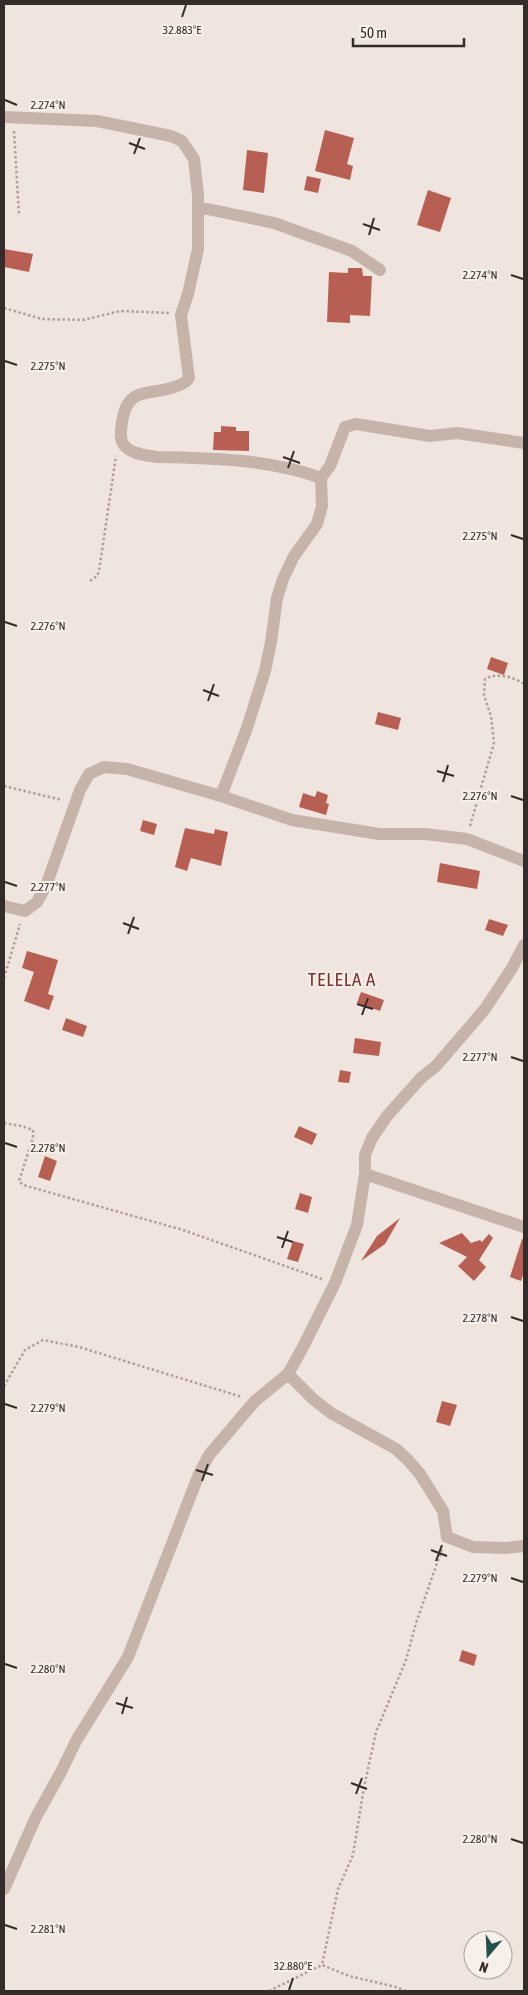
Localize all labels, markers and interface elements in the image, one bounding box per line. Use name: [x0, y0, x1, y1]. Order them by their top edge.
scale bar: [353, 15, 464, 47]
text: 32.883°E: [163, 23, 201, 37]
text: 50 m: [360, 24, 387, 41]
text: 2.274°N: [30, 98, 66, 112]
text: 2.274°N: [462, 268, 498, 282]
text: 2.275°N: [30, 359, 66, 373]
text: 2.275°N: [462, 529, 498, 543]
text: 2.276°N: [30, 619, 66, 633]
text: 2.276°N: [462, 789, 498, 803]
text: 2.277°N: [30, 880, 66, 894]
district label: TELELA A: [308, 968, 376, 990]
text: 2.277°N: [462, 1050, 498, 1064]
text: 2.278°N: [30, 1141, 66, 1155]
text: 2.278°N: [462, 1311, 498, 1325]
text: 2.279°N: [30, 1401, 66, 1415]
text: 2.279°N: [462, 1571, 498, 1585]
text: 2.280°N: [30, 1662, 66, 1676]
text: 2.280°N: [462, 1832, 498, 1846]
text: 2.281°N: [30, 1922, 66, 1936]
north arrow: [463, 1930, 513, 1980]
text: N: [477, 1958, 490, 1976]
text: 32.880°E: [274, 1959, 312, 1973]

